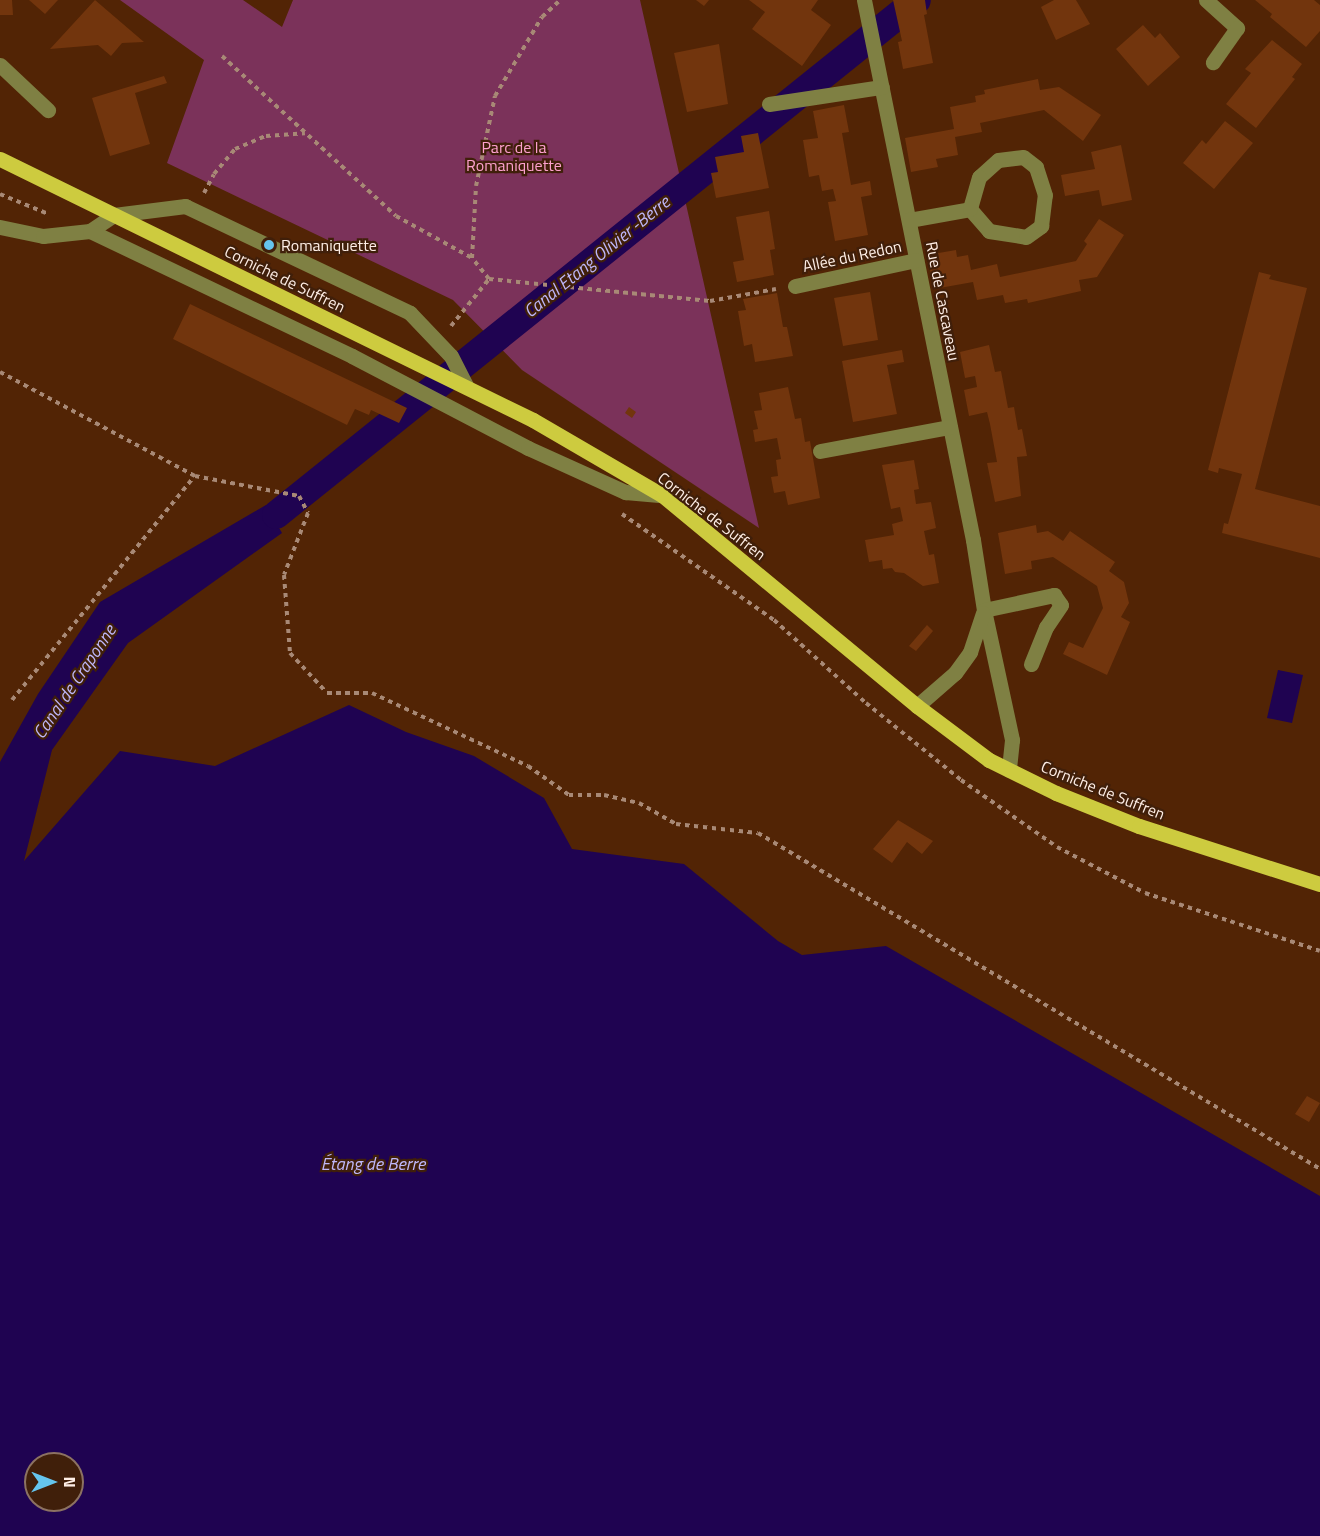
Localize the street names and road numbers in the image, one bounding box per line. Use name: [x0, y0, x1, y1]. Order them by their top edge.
street label: Allée du Redon: [801, 236, 903, 276]
street label: Rue de Cascaveau: [922, 240, 964, 362]
street label: Corniche de Suffren: [222, 242, 348, 316]
street label: Corniche de Suffren: [654, 468, 770, 564]
street label: Corniche de Suffren: [1038, 756, 1168, 824]

